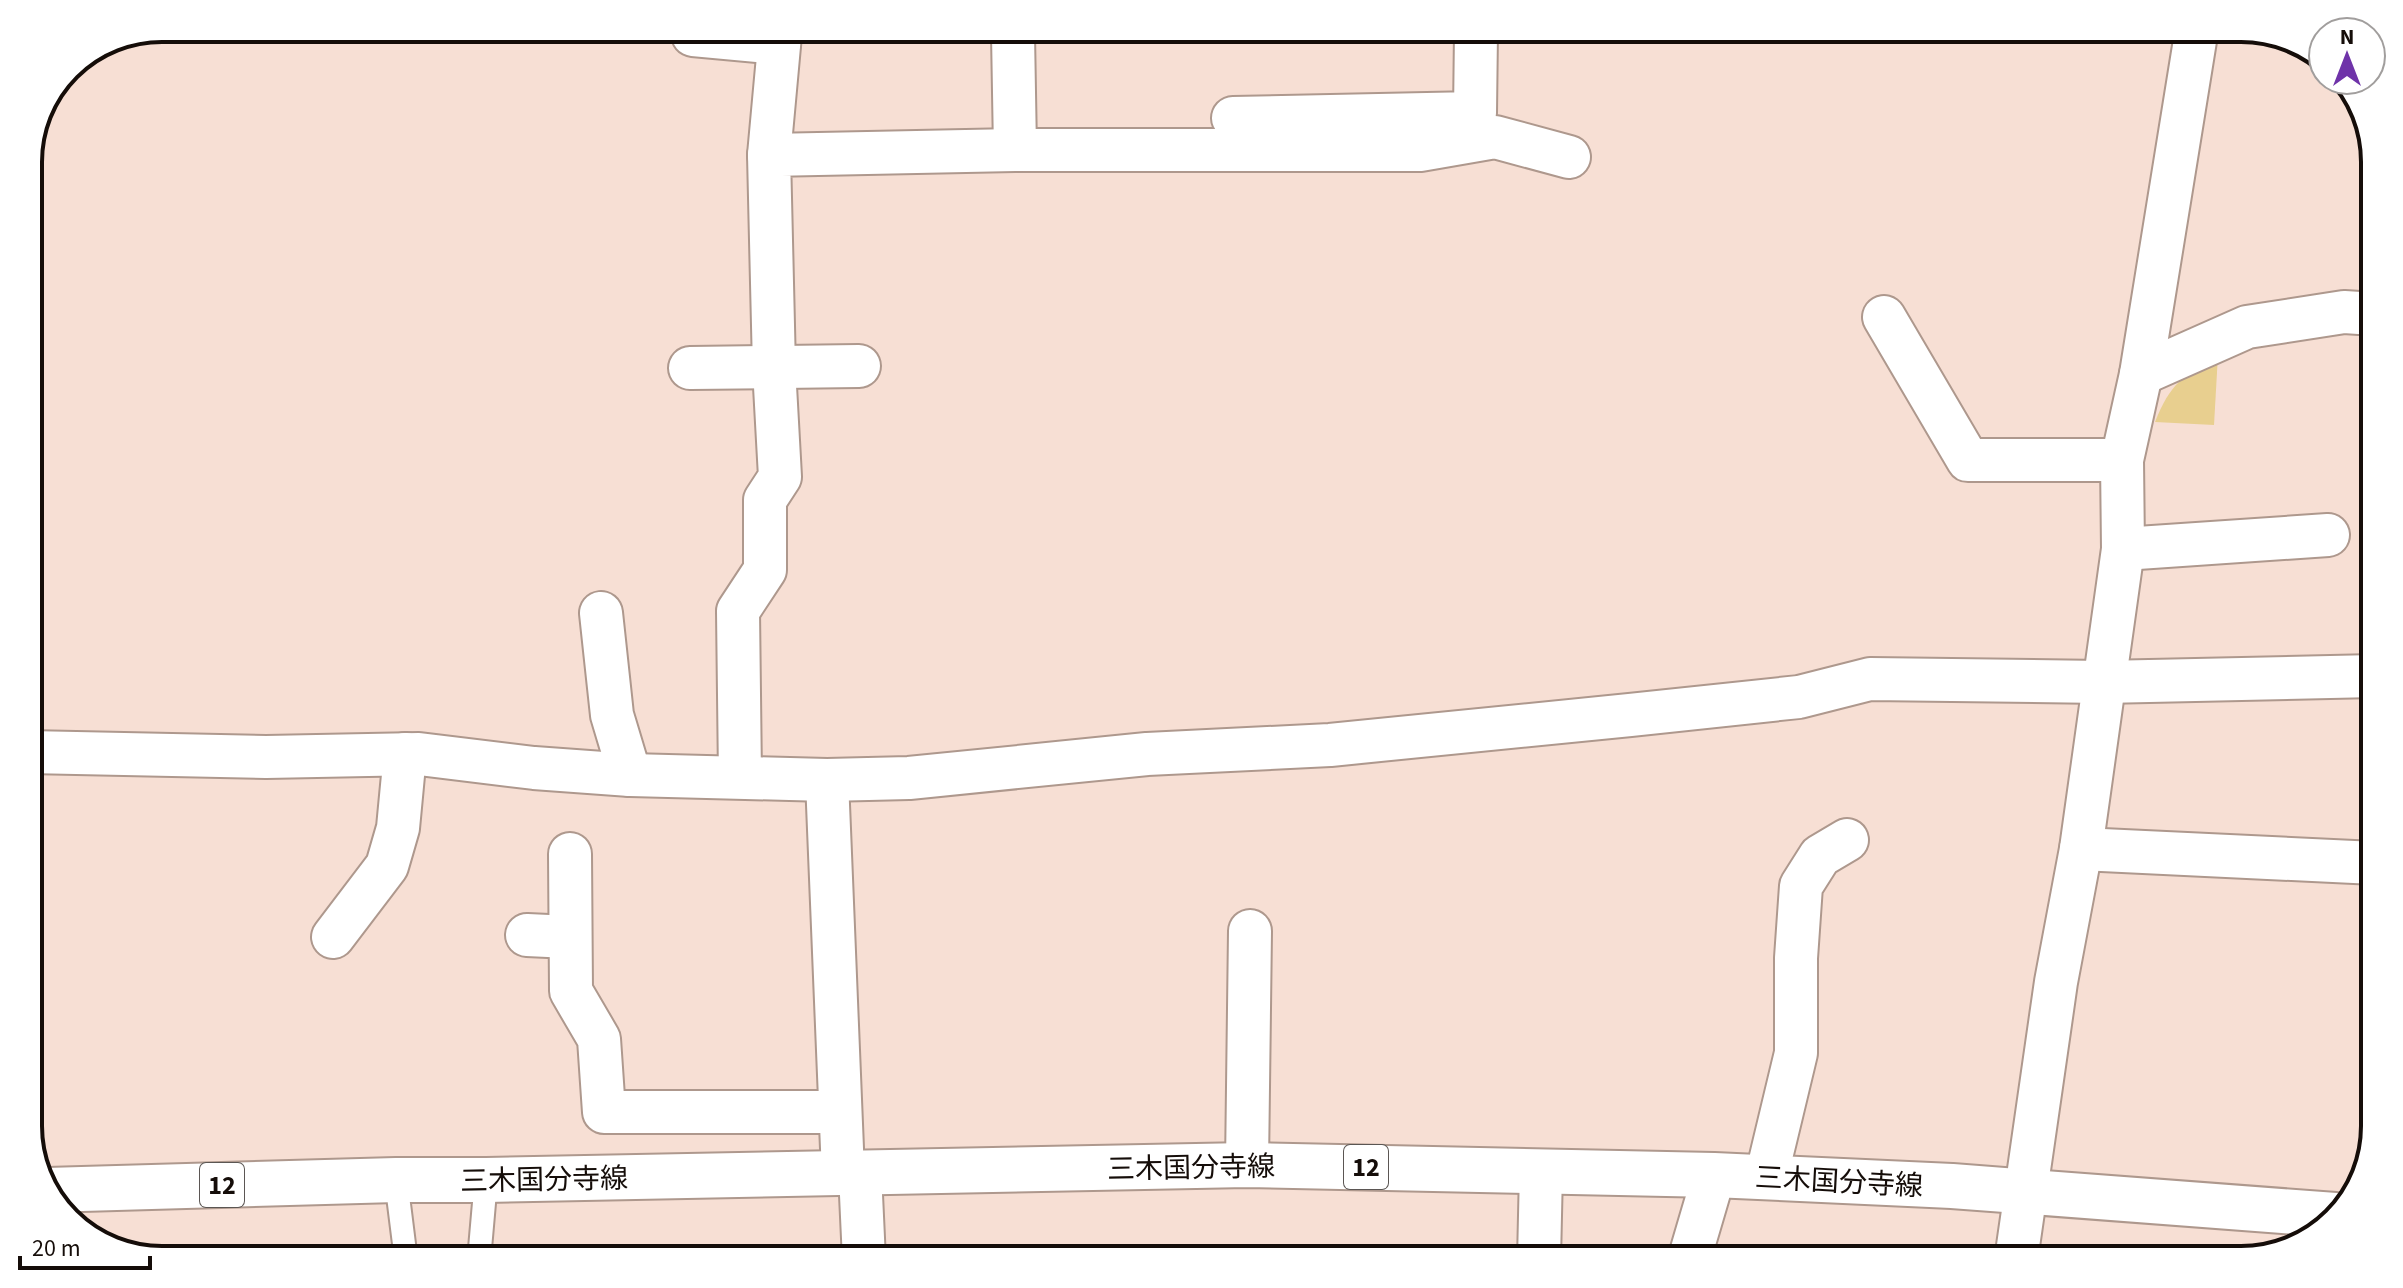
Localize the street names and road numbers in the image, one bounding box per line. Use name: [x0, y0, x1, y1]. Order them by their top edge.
road number: 12: [1344, 1145, 1388, 1189]
street label: 三木国分寺線: [1107, 1147, 1275, 1189]
street label: 三木国分寺線: [1754, 1158, 1924, 1206]
street label: 三木国分寺線: [460, 1159, 628, 1201]
road number: 12: [200, 1163, 244, 1207]

